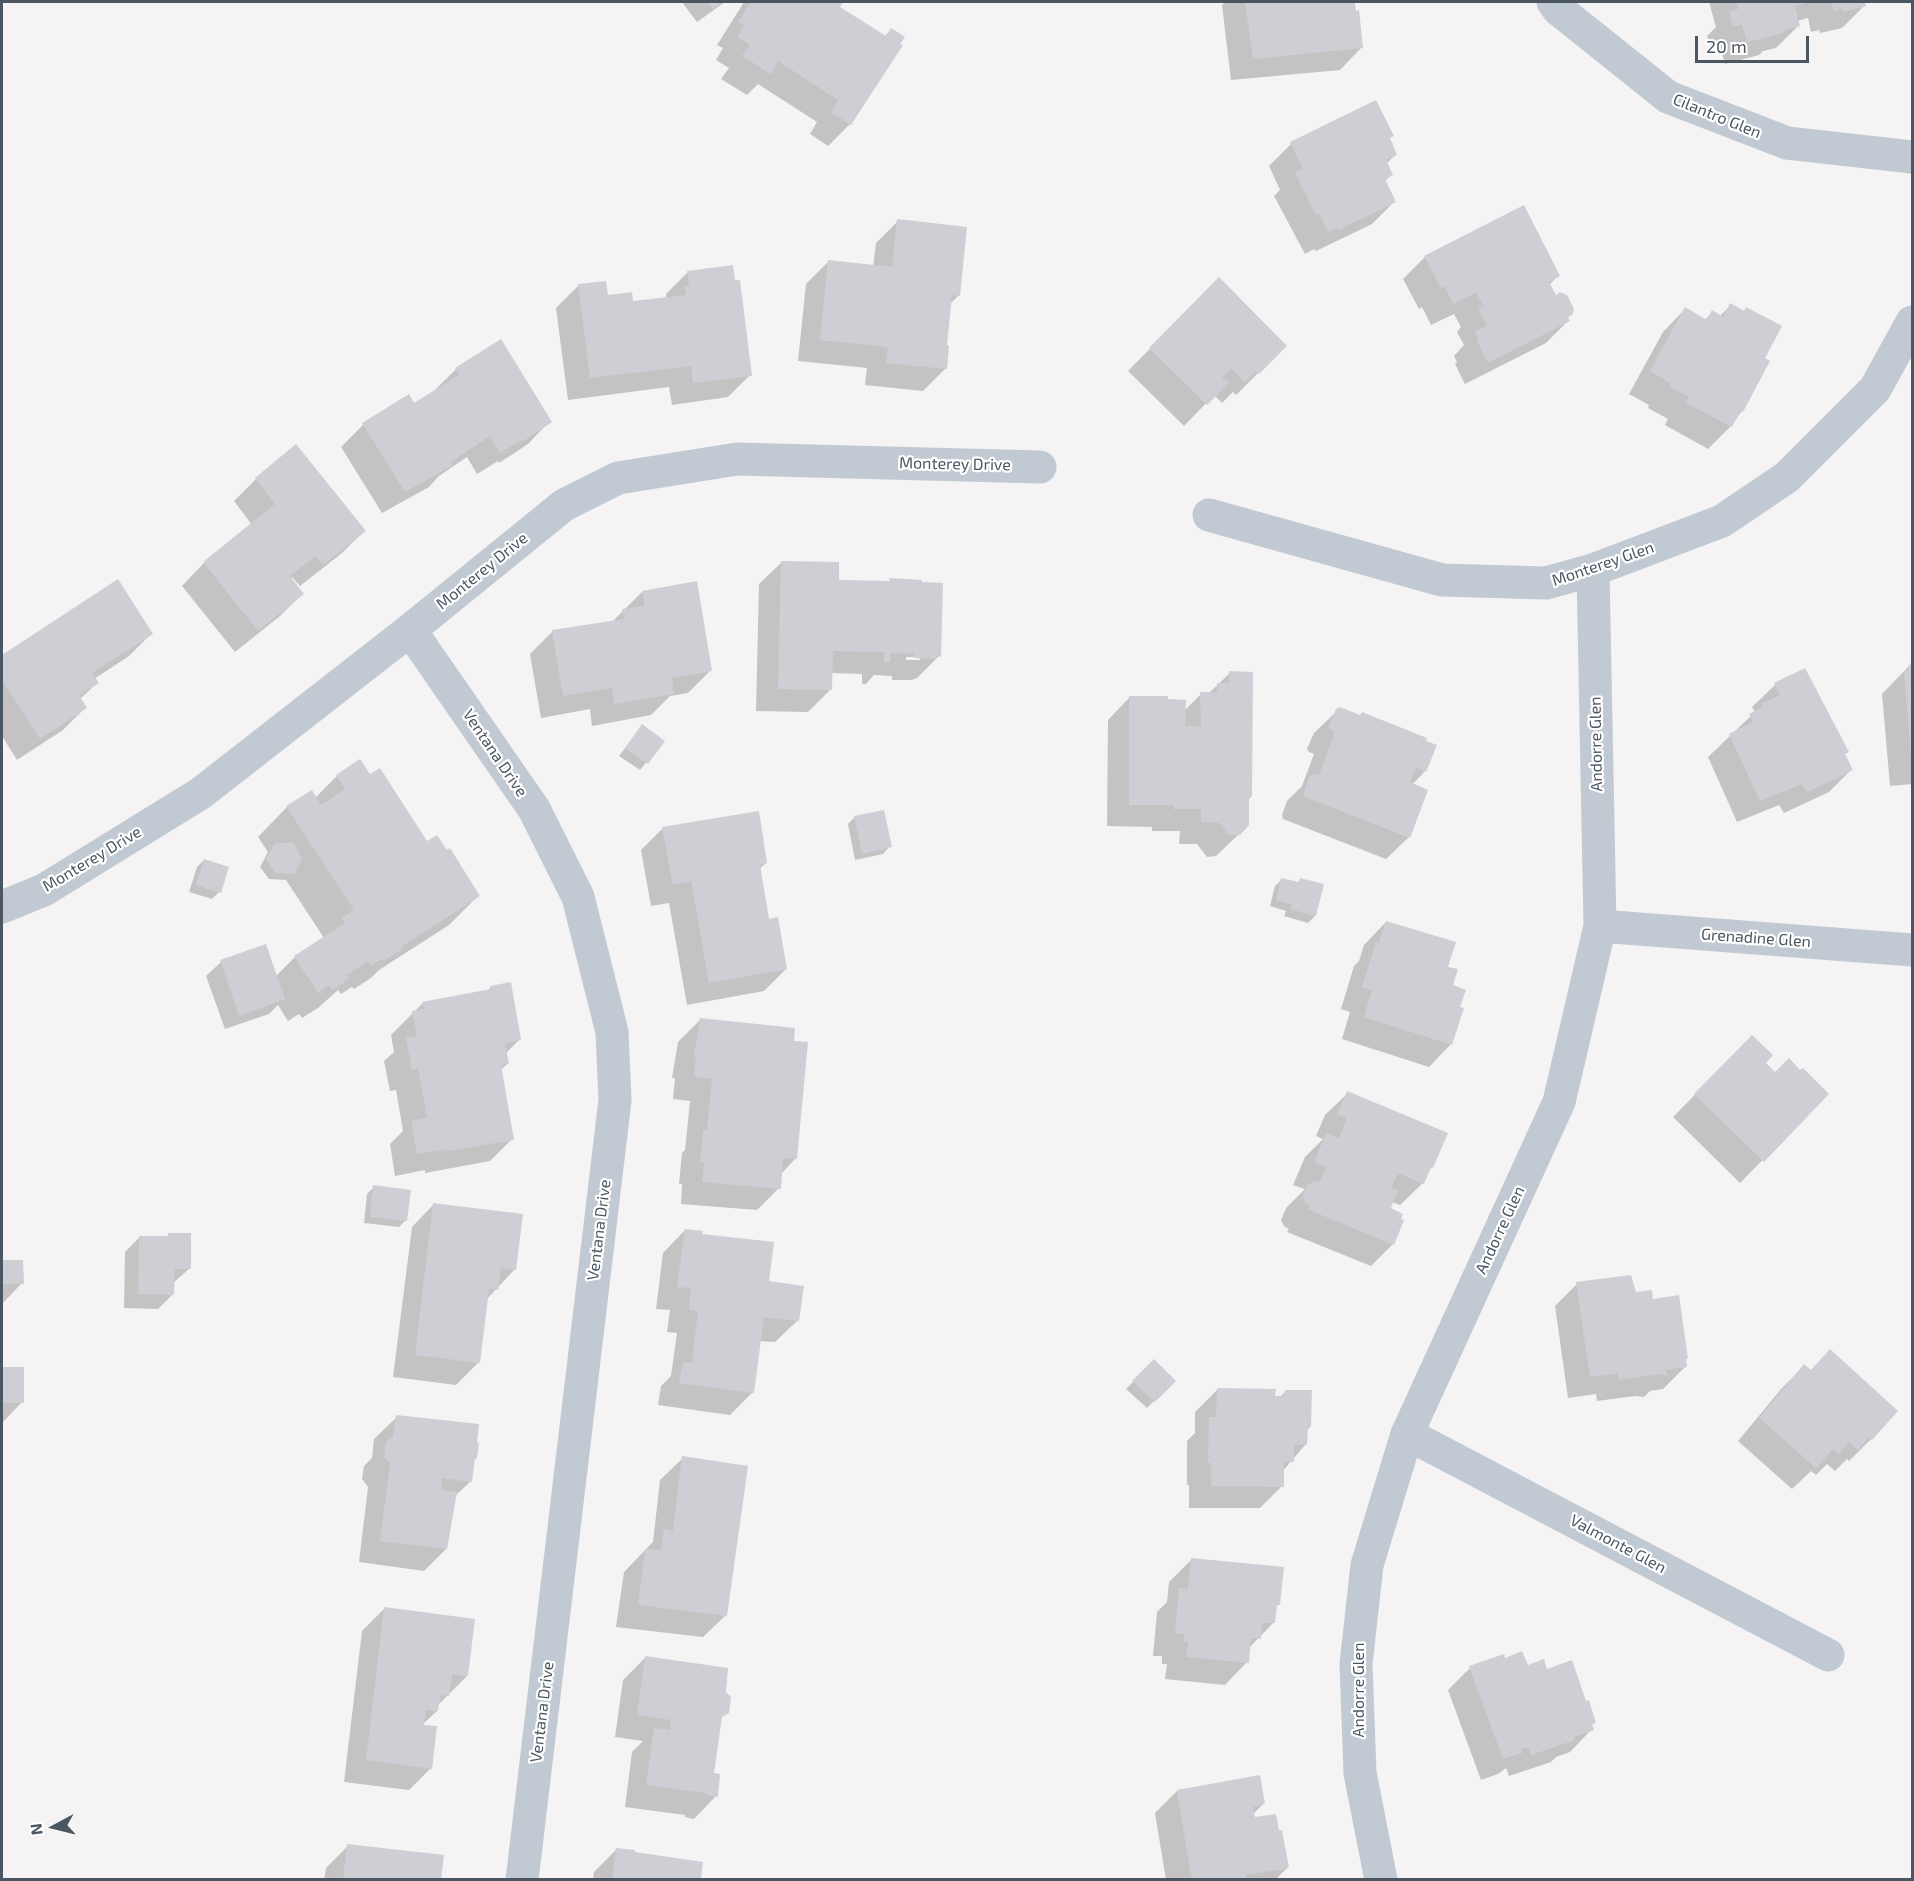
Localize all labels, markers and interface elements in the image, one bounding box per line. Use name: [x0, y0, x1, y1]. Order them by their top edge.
scale bar: [1698, 24, 1812, 62]
text: 20 m: [1706, 35, 1747, 57]
street label: Cilantro Glen: [1670, 90, 1764, 142]
street label: Monterey Drive: [899, 453, 1011, 475]
street label: Monterey Drive: [432, 528, 532, 614]
street label: Monterey Glen: [1549, 538, 1657, 590]
street label: Andorre Glen: [1586, 696, 1606, 792]
street label: Ventana Drive: [459, 706, 531, 800]
street label: Monterey Drive: [39, 822, 145, 896]
street label: Grenadine Glen: [1700, 925, 1812, 951]
street label: Ventana Drive: [583, 1178, 615, 1282]
street label: Andorre Glen: [1471, 1183, 1529, 1277]
street label: Valmonte Glen: [1567, 1511, 1669, 1577]
street label: Andorre Glen: [1349, 1643, 1369, 1737]
street label: Ventana Drive: [526, 1660, 558, 1764]
north arrow: [24, 1797, 84, 1857]
text: N: [26, 1822, 46, 1836]

